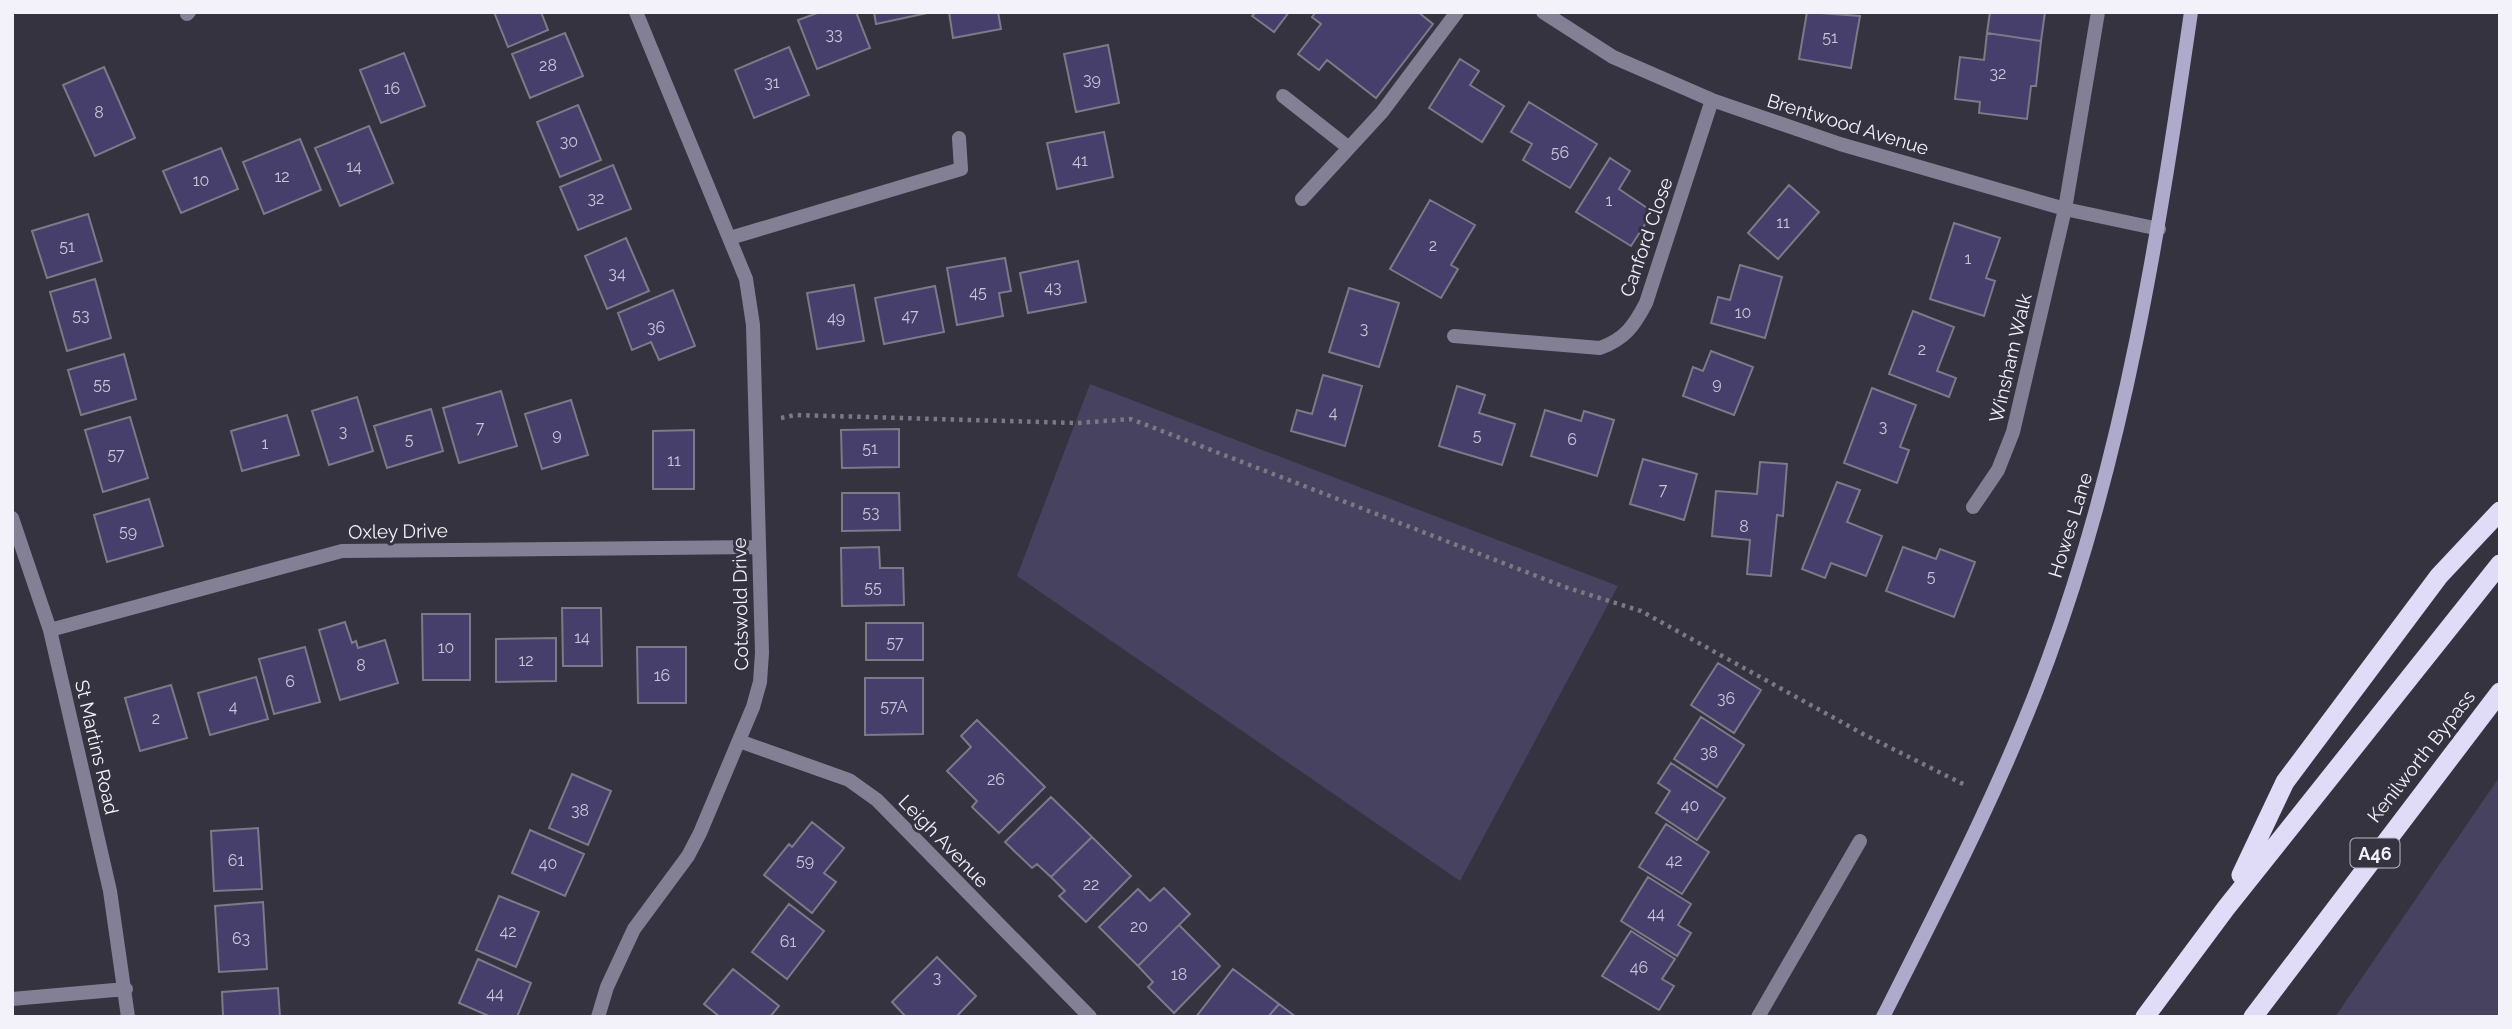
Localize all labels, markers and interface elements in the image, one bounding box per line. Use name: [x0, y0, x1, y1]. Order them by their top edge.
house number: 33: [825, 25, 843, 44]
house number: 51: [1822, 28, 1838, 47]
house number: 28: [539, 56, 557, 75]
house number: 32: [1990, 64, 2006, 83]
house number: 39: [1083, 70, 1101, 89]
house number: 31: [764, 73, 780, 92]
house number: 16: [384, 79, 400, 98]
street label: Brentwood Avenue: [1764, 89, 1932, 159]
house number: 8: [94, 103, 104, 122]
house number: 30: [560, 132, 578, 151]
house number: 56: [1551, 143, 1569, 162]
house number: 41: [1072, 151, 1088, 170]
house number: 14: [346, 157, 362, 176]
house number: 12: [274, 167, 290, 186]
house number: 10: [193, 171, 209, 190]
street label: Canford Close: [1615, 175, 1677, 299]
house number: 32: [588, 189, 604, 208]
house number: 1: [1606, 191, 1613, 210]
house number: 11: [1776, 213, 1790, 232]
house number: 2: [1429, 236, 1437, 255]
house number: 51: [59, 237, 75, 256]
house number: 1: [1965, 249, 1972, 268]
house number: 34: [608, 264, 626, 283]
house number: 43: [1044, 278, 1062, 297]
house number: 45: [969, 283, 987, 302]
street label: Winsham Walk: [1984, 291, 2036, 425]
house number: 10: [1735, 303, 1751, 322]
house number: 53: [72, 306, 90, 325]
house number: 47: [901, 306, 919, 325]
house number: 49: [827, 308, 845, 327]
house number: 36: [647, 318, 665, 337]
house number: 3: [1360, 319, 1368, 338]
house number: 2: [1918, 340, 1926, 359]
house number: 9: [1712, 374, 1722, 393]
house number: 55: [93, 375, 111, 394]
house number: 4: [1329, 403, 1338, 422]
house number: 3: [1879, 417, 1887, 436]
house number: 7: [476, 418, 485, 437]
house number: 3: [339, 422, 347, 441]
house number: 9: [552, 425, 562, 444]
house number: 5: [1473, 426, 1482, 445]
house number: 5: [405, 430, 414, 449]
house number: 6: [1567, 430, 1577, 449]
house number: 1: [262, 434, 269, 453]
house number: 51: [862, 439, 878, 458]
house number: 57: [107, 445, 125, 464]
house number: 11: [667, 451, 681, 470]
street label: Howes Lane: [2044, 470, 2096, 580]
house number: 7: [1659, 480, 1668, 499]
house number: 53: [862, 503, 880, 522]
house number: 8: [1739, 517, 1749, 536]
street label: Oxley Drive: [348, 519, 448, 543]
house number: 59: [119, 522, 137, 541]
street label: Cotswold Drive: [728, 537, 752, 671]
house number: 5: [1927, 567, 1936, 586]
house number: 55: [864, 578, 882, 597]
house number: 14: [574, 628, 590, 647]
house number: 57: [886, 633, 904, 652]
house number: 10: [438, 638, 454, 657]
house number: 12: [518, 651, 534, 670]
house number: 8: [356, 656, 366, 675]
house number: 16: [654, 666, 670, 685]
house number: 6: [285, 672, 295, 691]
street label: St Martins Road: [71, 678, 123, 816]
street label: Kenilworth Bypass: [2363, 686, 2479, 826]
house number: 36: [1717, 689, 1735, 708]
house number: 4: [229, 697, 238, 716]
house number: 57A: [880, 697, 908, 716]
house number: 2: [152, 709, 160, 728]
house number: 38: [1700, 743, 1718, 762]
house number: 26: [987, 770, 1005, 789]
street label: Leigh Avenue: [894, 790, 994, 892]
house number: 40: [1681, 796, 1699, 815]
house number: 38: [571, 801, 589, 820]
road number: A46: [2350, 838, 2400, 868]
house number: 61: [228, 851, 244, 870]
house number: 59: [796, 851, 814, 870]
house number: 42: [1665, 851, 1683, 870]
house number: 40: [539, 854, 557, 873]
house number: 22: [1083, 875, 1099, 894]
house number: 44: [1647, 904, 1665, 923]
house number: 20: [1130, 917, 1148, 936]
house number: 42: [499, 922, 517, 941]
house number: 63: [232, 929, 250, 948]
house number: 61: [780, 932, 796, 951]
house number: 46: [1630, 958, 1648, 977]
house number: 18: [1171, 965, 1187, 984]
house number: 3: [933, 968, 941, 987]
house number: 44: [486, 984, 504, 1003]

